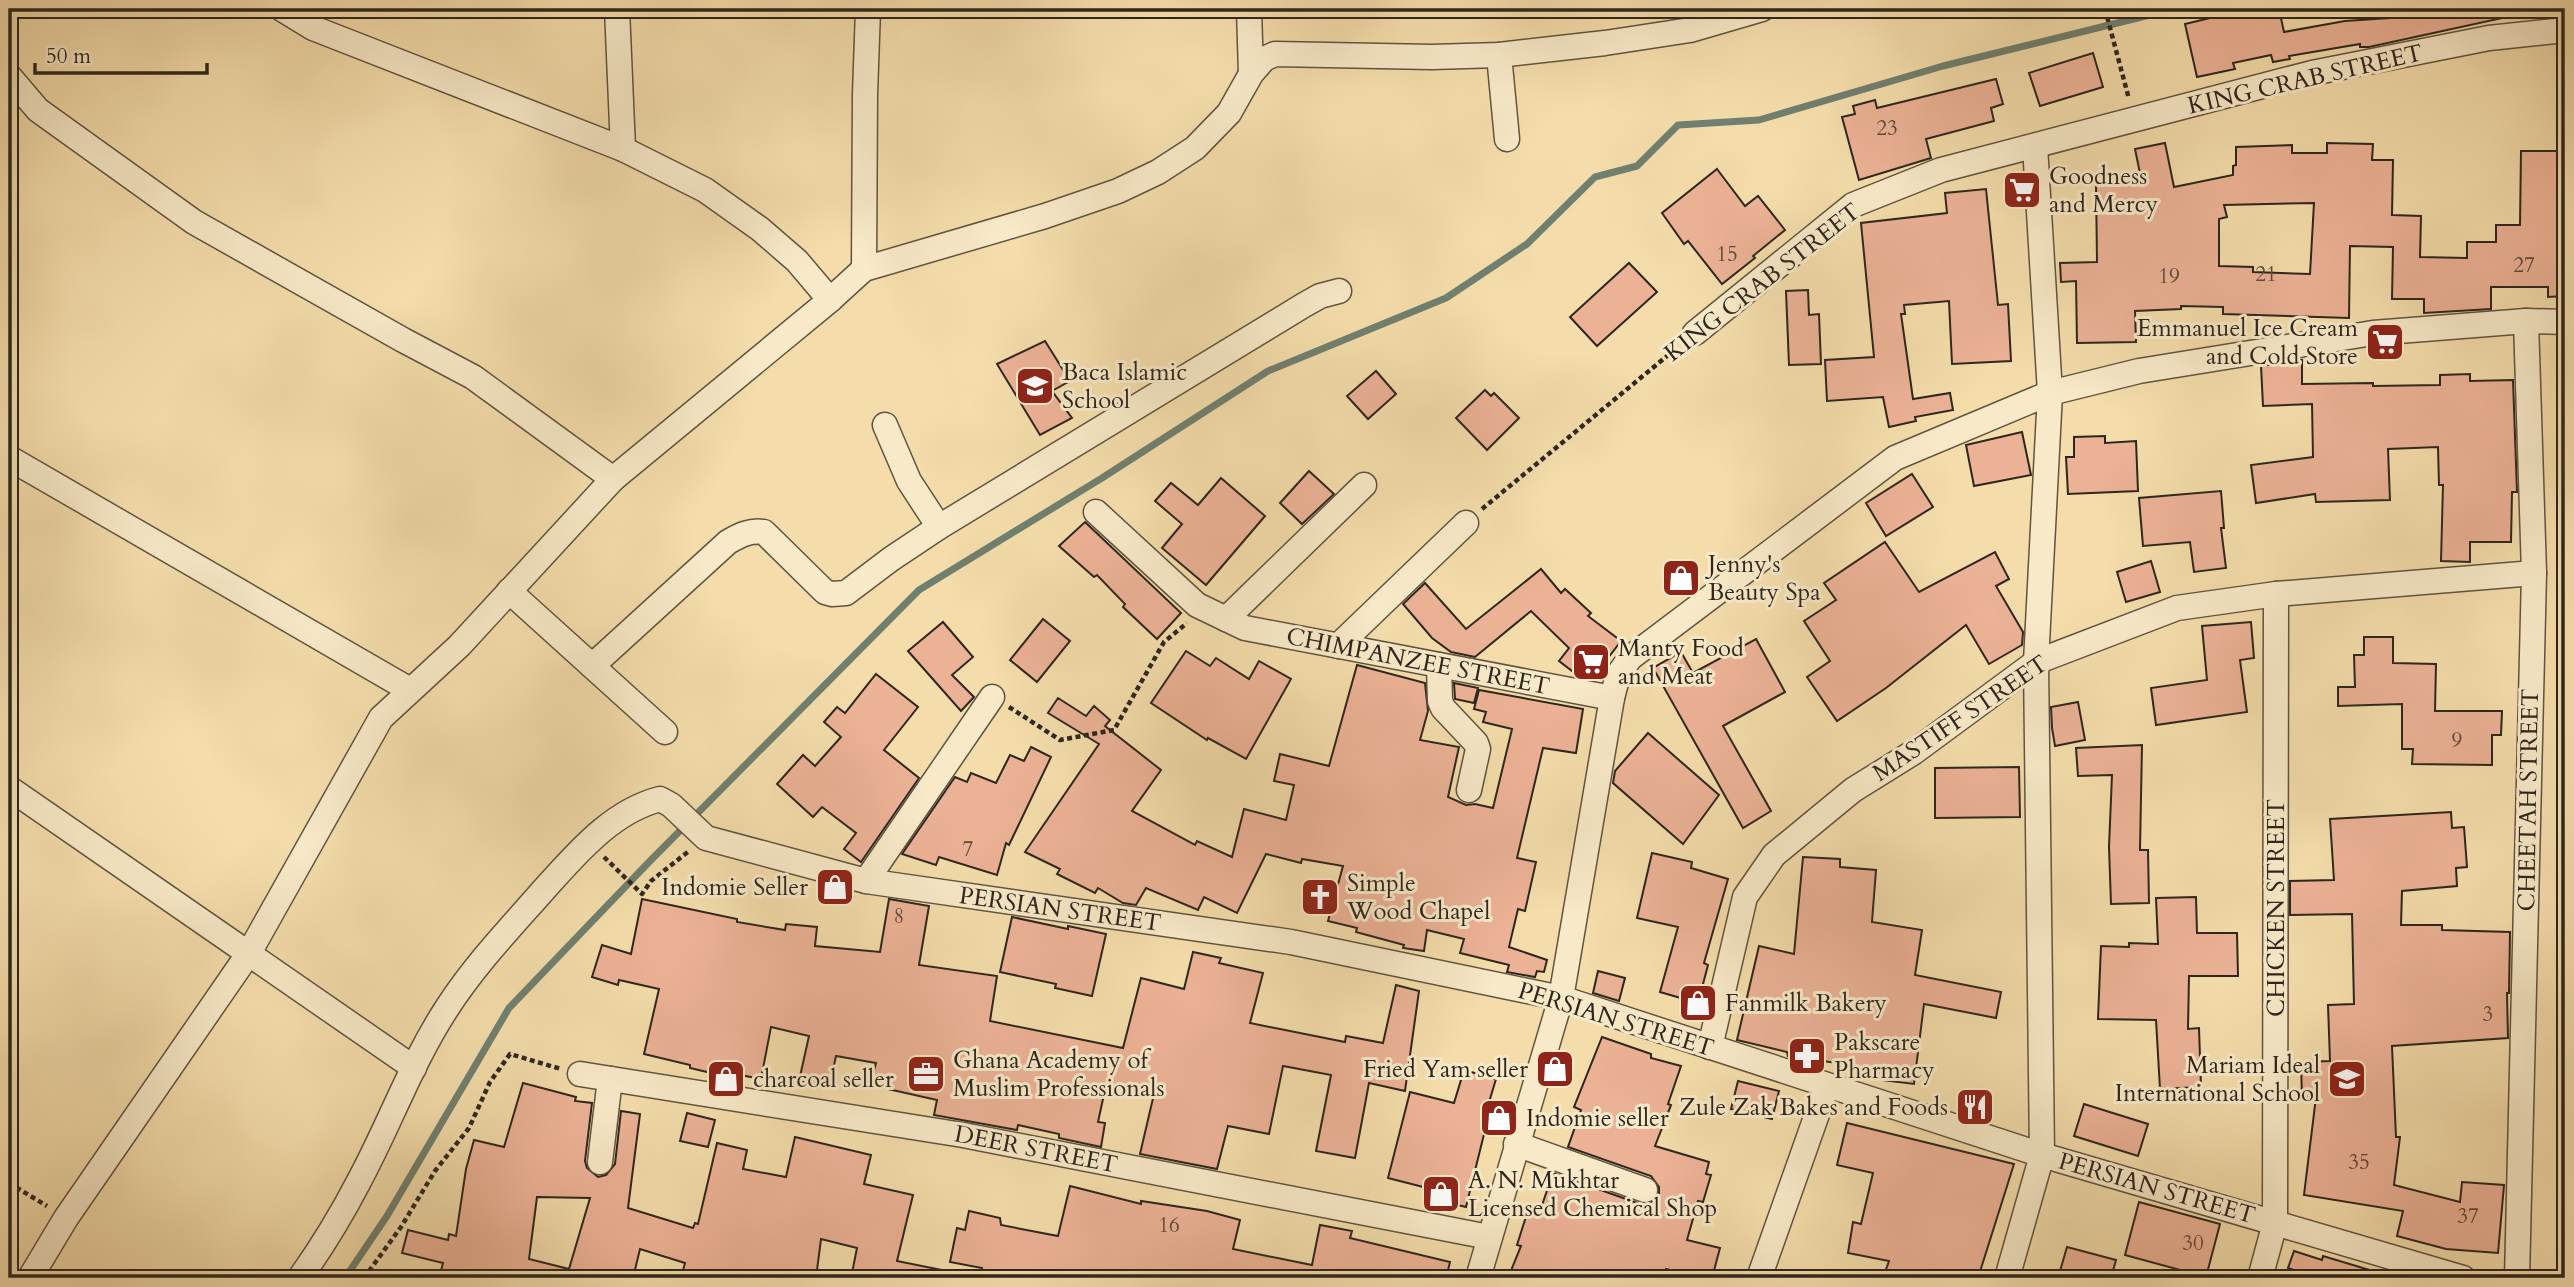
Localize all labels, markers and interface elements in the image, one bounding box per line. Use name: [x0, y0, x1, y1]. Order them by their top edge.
scale bar: [35, 32, 206, 76]
street label: KING CRAB STREET: [2184, 36, 2426, 123]
text: 50 m: [46, 42, 91, 71]
house number: 23: [1876, 114, 1898, 143]
place label: Goodness and Mercy: [2049, 160, 2158, 221]
supermarket icon: Goodness and Mercy: [2001, 169, 2043, 211]
street label: KING CRAB STREET: [1657, 195, 1867, 369]
house number: 15: [1716, 240, 1738, 269]
house number: 27: [2513, 251, 2535, 280]
house number: 21: [2255, 260, 2277, 289]
house number: 19: [2158, 262, 2180, 291]
place label: Emmanuel Ice Cream and Cold Store: [2137, 312, 2359, 373]
supermarket icon: Emmanuel Ice Cream and Cold Store: [2364, 321, 2406, 363]
place label: Baca Islamic School: [1062, 356, 1187, 417]
school or university icon: Baca Islamic School: [1014, 365, 1056, 407]
place label: Jenny's Beauty Spa: [1705, 548, 1821, 609]
shop icon: Jenny's Beauty Spa: [1660, 557, 1702, 599]
street label: CHIMPANZEE STREET: [1283, 620, 1552, 703]
place label: Manty Food and Meat: [1618, 632, 1744, 693]
supermarket icon: Manty Food and Meat: [1570, 641, 1612, 683]
street label: MASTIFF STREET: [1866, 647, 2054, 789]
street label: CHEETAH STREET: [2510, 688, 2547, 912]
house number: 9: [2452, 726, 2463, 755]
street label: CHICKEN STREET: [2260, 799, 2293, 1017]
house number: 7: [963, 835, 974, 864]
shop icon: Indomie Seller: [814, 866, 856, 908]
place label: Simple Wood Chapel: [1346, 867, 1490, 928]
place label: Indomie Seller: [661, 871, 808, 904]
church icon: Simple Wood Chapel: [1299, 876, 1341, 918]
street label: PERSIAN STREET: [957, 879, 1163, 940]
house number: 8: [894, 902, 904, 931]
street label: PERSIAN STREET: [1514, 974, 1718, 1065]
shop icon: Fanmilk Bakery: [1677, 982, 1719, 1024]
place label: Fanmilk Bakery: [1725, 987, 1887, 1020]
house number: 3: [2483, 1000, 2493, 1029]
place label: Pakscare Pharmacy: [1834, 1026, 1935, 1087]
pharmacy icon: Pakscare Pharmacy: [1786, 1035, 1828, 1077]
place label: Ghana Academy of Muslim Professionals: [953, 1044, 1164, 1105]
shop icon: Fried Yam seller: [1534, 1048, 1576, 1090]
place label: Mariam Ideal International School: [2115, 1049, 2320, 1110]
office icon: Ghana Academy of Muslim Professionals: [905, 1053, 947, 1095]
place label: Fried Yam seller: [1363, 1053, 1528, 1086]
shop icon: charcoal seller: [705, 1058, 747, 1100]
school or university icon: Mariam Ideal International School: [2326, 1058, 2368, 1100]
place label: charcoal seller: [753, 1063, 894, 1096]
restaurant icon: Zule Zak Bakes and Foods: [1954, 1086, 1996, 1128]
place label: Zule Zak Bakes and Foods: [1679, 1091, 1948, 1124]
shop icon: Indomie seller: [1478, 1097, 1520, 1139]
place label: Indomie seller: [1526, 1102, 1669, 1135]
street label: DEER STREET: [951, 1117, 1120, 1181]
street label: PERSIAN STREET: [2055, 1145, 2259, 1232]
house number: 35: [2348, 1148, 2370, 1177]
place label: A. N. Mukhtar Licensed Chemical Shop: [1468, 1164, 1717, 1225]
shop icon: A. N. Mukhtar Licensed Chemical Shop: [1420, 1173, 1462, 1215]
house number: 37: [2457, 1202, 2479, 1231]
house number: 16: [1158, 1211, 1180, 1240]
house number: 30: [2182, 1229, 2204, 1258]

